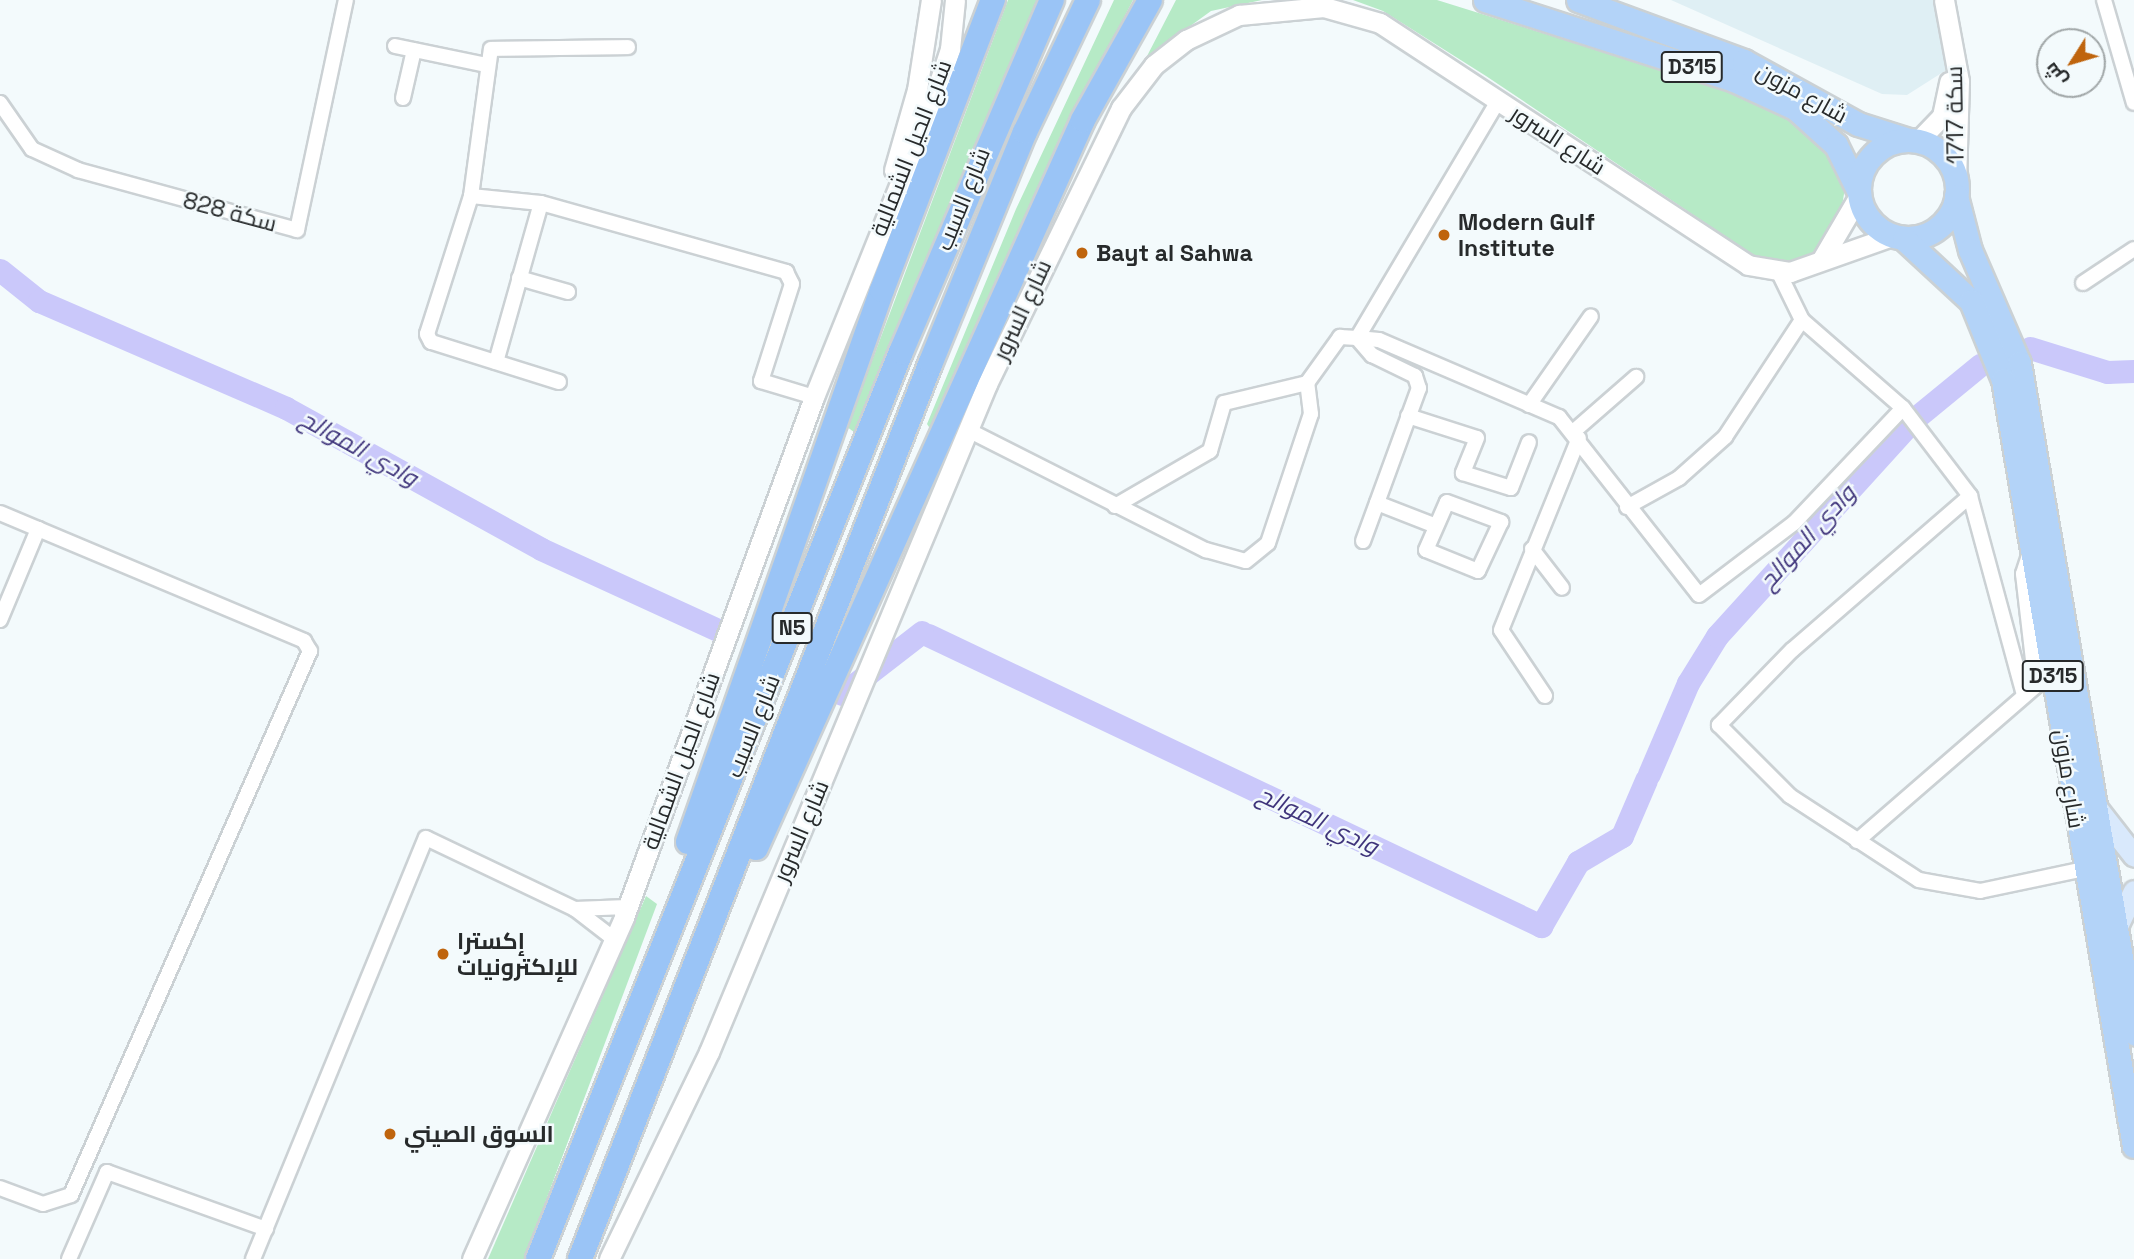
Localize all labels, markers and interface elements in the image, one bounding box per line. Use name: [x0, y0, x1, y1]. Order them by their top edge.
north arrow: [2036, 28, 2106, 98]
road number: D315: [1660, 50, 1724, 84]
street label: شارع الحيل الشمالية: [865, 56, 957, 240]
street label: شارع مزون: [1752, 57, 1852, 129]
text: ش: [2038, 57, 2073, 92]
street label: سكة 1717: [1940, 66, 1970, 164]
street label: شارع السرور: [1505, 99, 1611, 181]
street label: شارع السيب: [930, 144, 996, 254]
street label: سكة 828: [180, 186, 280, 238]
place label: Modern Gulf Institute: [1458, 208, 1595, 262]
marker: Modern Gulf Institute: [1436, 227, 1452, 243]
place label: Bayt al Sahwa: [1096, 239, 1253, 267]
marker: Bayt al Sahwa: [1074, 245, 1090, 261]
street label: شارع السرور: [987, 255, 1057, 365]
water label: وادي الموالح: [295, 404, 423, 492]
water label: وادي الموالح: [1753, 479, 1861, 595]
road number: N5: [771, 610, 813, 646]
road number: D315: [2022, 658, 2084, 694]
street label: شارع الحيل الشمالية: [636, 669, 726, 853]
street label: شارع السيب: [720, 671, 786, 781]
street label: شارع مزون: [2048, 727, 2090, 831]
street label: شارع السرور: [767, 776, 835, 886]
water label: وادي الموالح: [1253, 779, 1383, 861]
place label: إكسترا للإلكترونيات: [457, 927, 578, 981]
marker: إكسترا للإلكترونيات: [435, 946, 451, 962]
place label: السوق الصيني: [404, 1120, 554, 1148]
marker: السوق الصيني: [382, 1126, 398, 1142]

